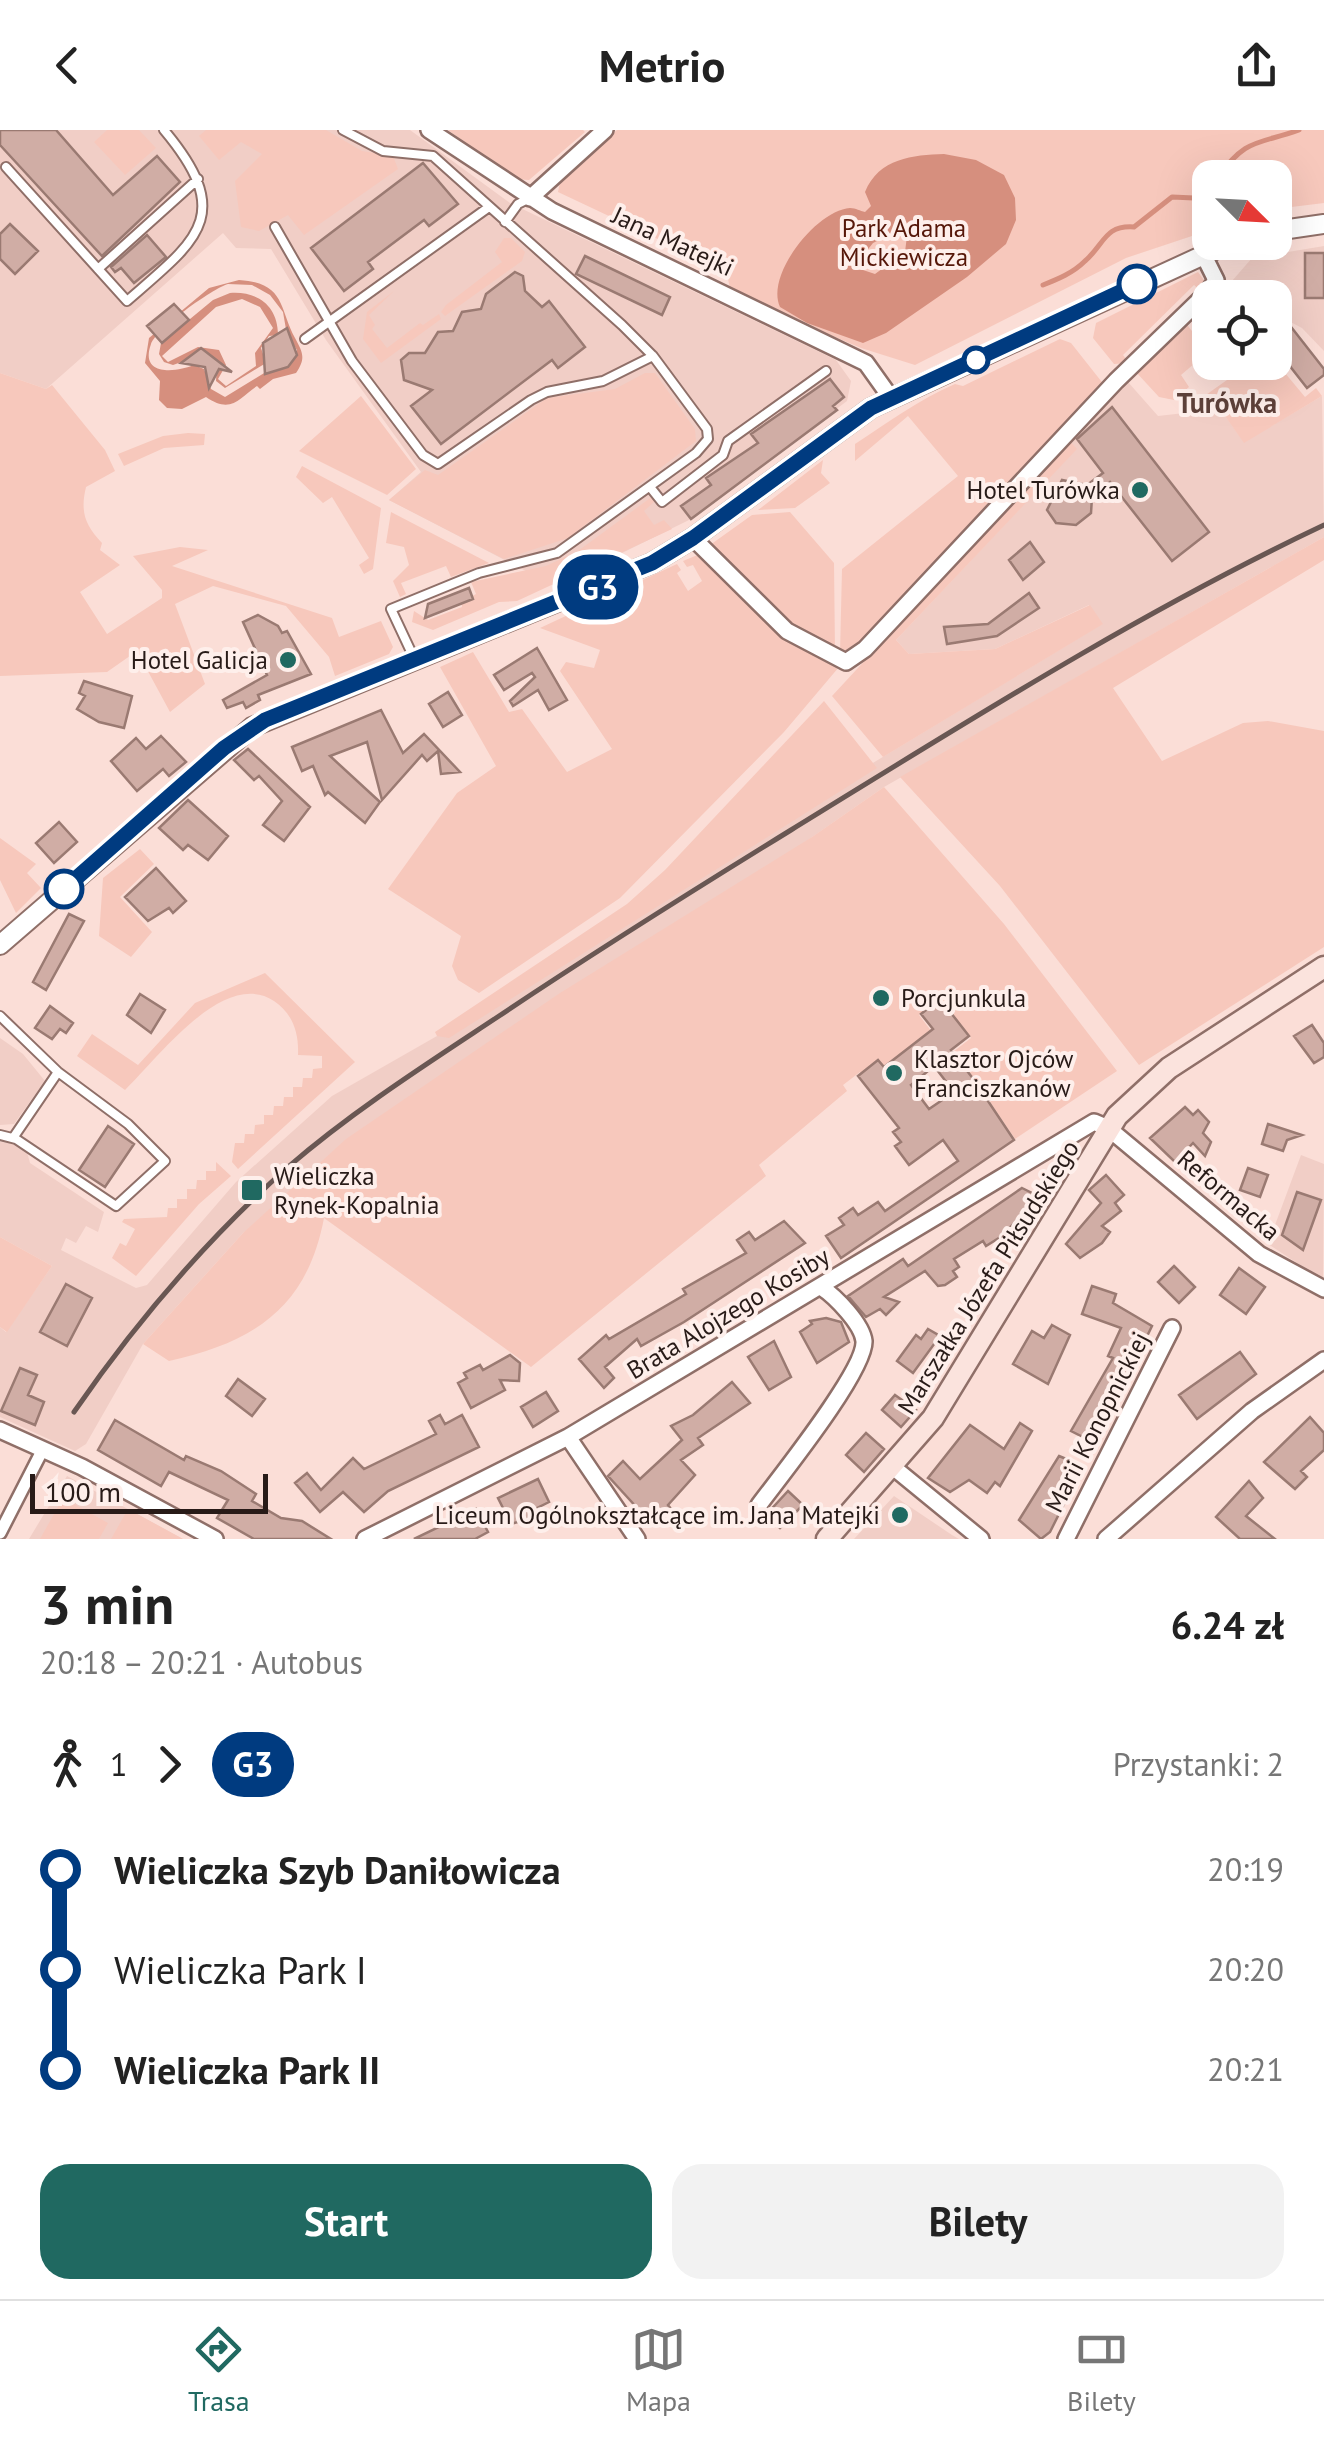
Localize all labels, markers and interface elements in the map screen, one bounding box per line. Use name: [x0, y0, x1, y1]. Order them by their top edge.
text: Metrio: [599, 36, 725, 94]
icon: back: [40, 38, 95, 93]
icon: share: [1229, 38, 1284, 93]
north arrow: [1192, 160, 1292, 260]
map controls: [1192, 160, 1292, 380]
street label: Jana Matejki: [606, 198, 739, 283]
park label: Park Adama Mickiewicza: [840, 212, 968, 273]
unlabelled marker: [1118, 265, 1156, 303]
button: locate: [1192, 280, 1292, 380]
unlabelled marker: [963, 347, 989, 373]
district label: Turówka: [1177, 384, 1277, 421]
place label: Hotel Turówka: [967, 474, 1120, 506]
marker: Hotel Turówka: [1129, 479, 1151, 501]
line badge: G3: [553, 554, 643, 620]
text: G3: [577, 564, 619, 610]
place label: Hotel Galicja: [131, 644, 268, 676]
marker: Hotel Galicja: [277, 649, 299, 671]
unlabelled marker: [45, 870, 83, 908]
place label: Porcjunkula: [901, 982, 1026, 1014]
marker: Porcjunkula: [870, 987, 892, 1009]
place label: Klasztor Ojców Franciszkanów: [914, 1043, 1074, 1104]
marker: Klasztor Ojców Franciszkanów: [883, 1062, 905, 1084]
street label: Marszałka Józefa Piłsudskiego: [890, 1134, 1086, 1420]
street label: Reformacka: [1171, 1143, 1287, 1247]
place label: Wieliczka Rynek-Kopalnia: [274, 1160, 439, 1221]
marker: Wieliczka Rynek-Kopalnia: [239, 1177, 265, 1203]
street label: Brata Alojzego Kosiby: [621, 1240, 835, 1386]
street label: Marii Konopnickiej: [1038, 1326, 1156, 1518]
scale bar: [30, 1469, 268, 1514]
text: 100 m: [45, 1473, 121, 1510]
place label: Liceum Ogólnokształcące im. Jana Matejki: [435, 1499, 880, 1531]
marker: Liceum Ogólnokształcące im. Jana Matejki: [889, 1504, 911, 1526]
text: 3 min: [40, 1568, 174, 1639]
text: 6.24 zł: [1171, 1600, 1284, 1649]
text: 20:18 – 20:21 · Autobus: [40, 1641, 363, 1683]
icon: walk: [40, 1737, 95, 1792]
icon: forward: [142, 1737, 197, 1792]
text: G3: [232, 1741, 274, 1787]
text: 1: [110, 1743, 127, 1785]
text: Przystanki: 2: [1113, 1743, 1284, 1785]
text: Wieliczka Szyb Daniłowicza: [114, 1845, 561, 1894]
text: 20:19: [1207, 1848, 1284, 1890]
text: Wieliczka Park I: [114, 1945, 367, 1994]
text: 20:20: [1207, 1948, 1284, 1990]
text: Wieliczka Park II: [114, 2045, 380, 2094]
text: 20:21: [1207, 2048, 1284, 2090]
button: Start: [40, 2164, 652, 2279]
button: Bilety: [672, 2164, 1284, 2279]
tab: Trasa: [188, 2322, 250, 2419]
tab: Mapa: [626, 2322, 691, 2419]
tab: Bilety: [1067, 2322, 1136, 2419]

